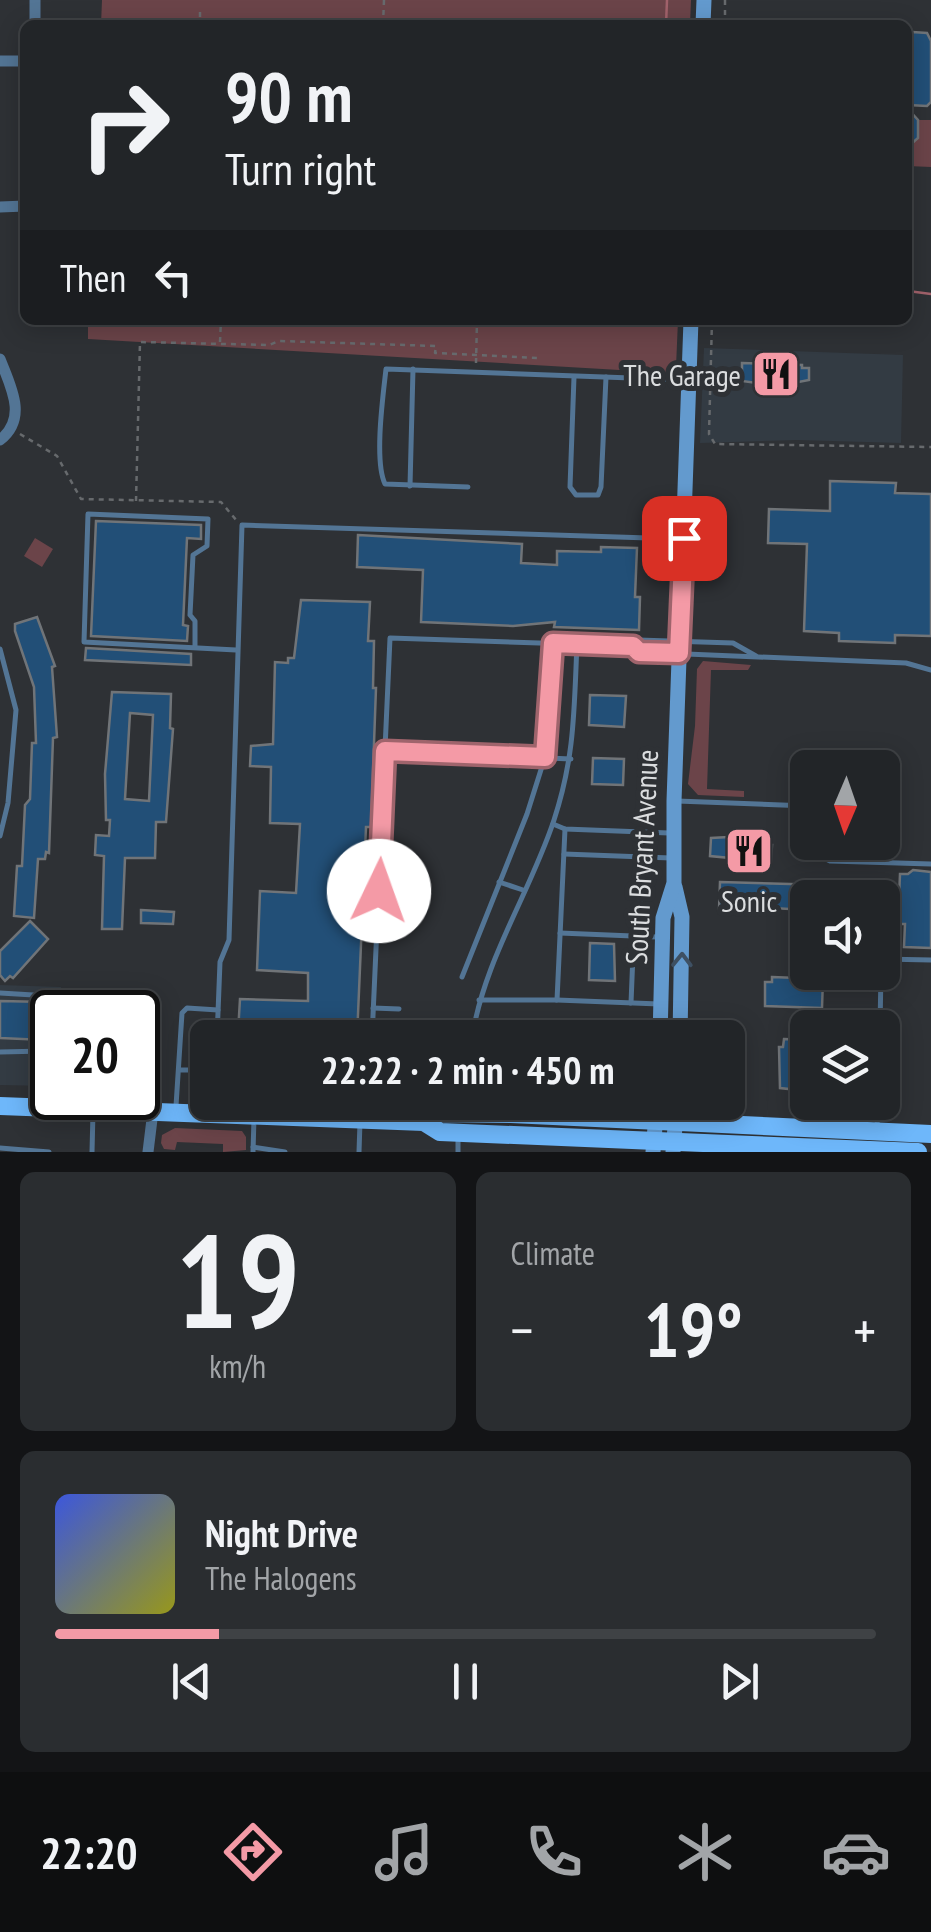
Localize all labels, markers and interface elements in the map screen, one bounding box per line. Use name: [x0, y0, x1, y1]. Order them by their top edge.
text: 90 m: [225, 51, 353, 141]
icon: right: [60, 60, 190, 190]
text: Turn right: [225, 139, 376, 197]
icon: left: [146, 250, 201, 305]
text: Then: [60, 253, 126, 302]
restaurant icon: The Garage: [750, 348, 802, 400]
place label: The Garage: [623, 355, 741, 394]
pin: [642, 496, 727, 581]
icon: arrive: [657, 511, 712, 566]
street label: South Bryant Avenue: [616, 749, 666, 965]
north arrow: [790, 750, 900, 860]
map controls: [790, 750, 900, 1120]
restaurant icon: Sonic: [723, 825, 775, 877]
position arrow: [327, 839, 431, 943]
button: sound: [790, 880, 900, 990]
place label: Sonic: [721, 881, 777, 920]
one-way arrow: [671, 951, 692, 967]
speed limit sign: 20: [30, 990, 160, 1120]
button: layers: [790, 1010, 900, 1120]
text: 22:22 · 2 min · 450 m: [321, 1045, 614, 1094]
text: 19: [176, 1196, 300, 1364]
text: Climate: [511, 1232, 595, 1274]
text: 19°: [644, 1281, 743, 1378]
text: −: [511, 1294, 533, 1365]
text: +: [853, 1294, 876, 1365]
text: km/h: [209, 1345, 266, 1387]
text: Night Drive: [205, 1508, 358, 1557]
text: The Halogens: [205, 1557, 357, 1599]
icon: previous: [164, 1654, 219, 1709]
icon: pause: [438, 1654, 493, 1709]
icon: next: [712, 1654, 767, 1709]
icon: directions: [218, 1817, 288, 1887]
icon: music: [369, 1817, 439, 1887]
icon: phone: [519, 1817, 589, 1887]
icon: climate: [670, 1817, 740, 1887]
icon: car: [821, 1817, 891, 1887]
text: 22:20: [40, 1823, 138, 1881]

